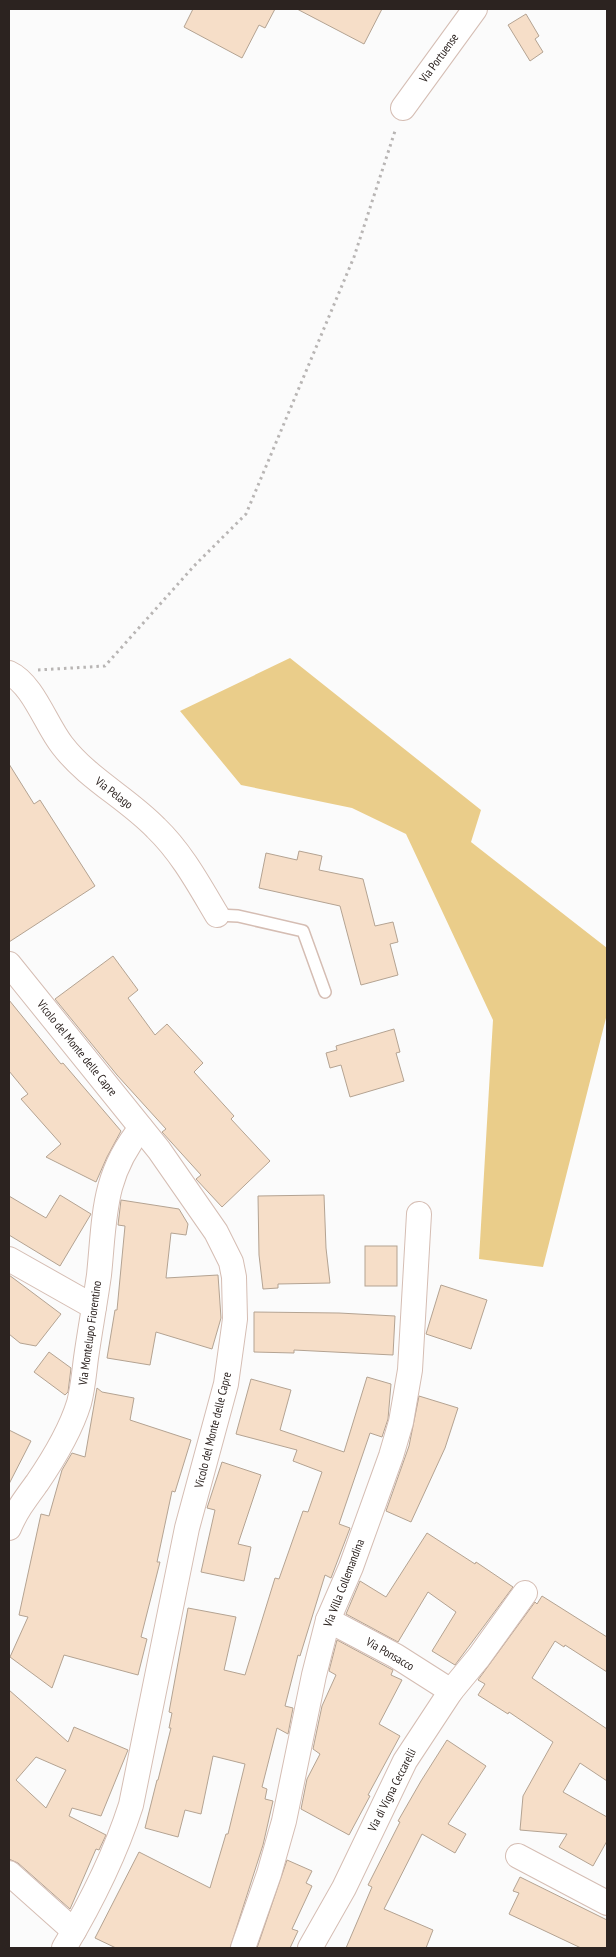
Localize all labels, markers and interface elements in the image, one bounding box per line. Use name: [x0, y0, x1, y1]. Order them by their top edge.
street label: Via Portuense: [415, 30, 461, 86]
street label: Via Pelago: [92, 773, 136, 812]
street label: Vicolo del Monte delle Capre: [33, 996, 121, 1099]
street label: Via Montelupo Fiorentino: [75, 1280, 104, 1387]
street label: Vicolo del Monte delle Capre: [191, 1370, 234, 1490]
street label: Via Villa Collemandina: [320, 1537, 367, 1630]
street label: Via Ponsacco: [363, 1633, 417, 1673]
street label: Via di Vigna Ceccarelli: [364, 1746, 419, 1835]

